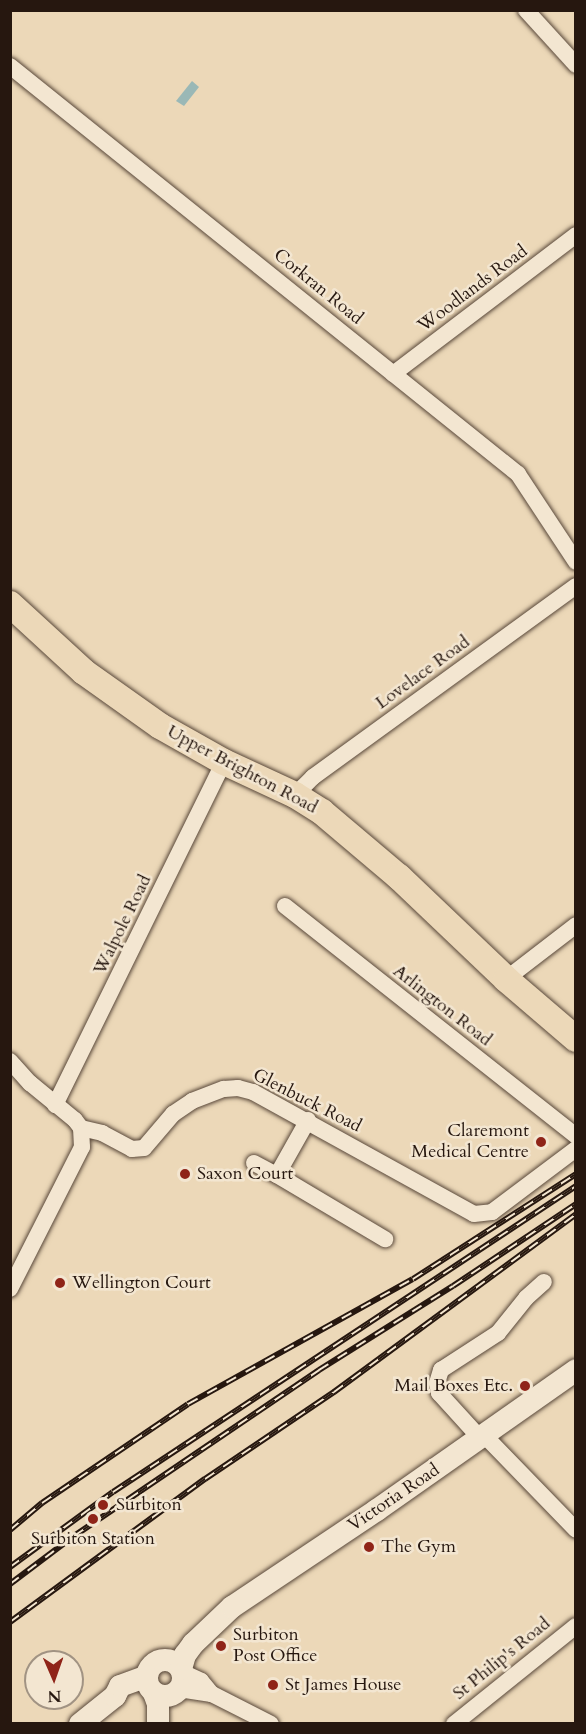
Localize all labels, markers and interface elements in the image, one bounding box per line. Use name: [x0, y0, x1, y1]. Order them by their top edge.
street label: Woodlands Road: [414, 241, 532, 337]
street label: Corkran Road: [269, 244, 367, 330]
street label: Lovelace Road: [372, 632, 474, 714]
street label: Upper Brighton Road: [163, 721, 321, 819]
street label: Walpole Road: [89, 871, 157, 979]
street label: Arlington Road: [388, 961, 496, 1051]
street label: Glenbuck Road: [249, 1064, 365, 1138]
place label: Claremont Medical Centre: [411, 1121, 529, 1164]
marker: Claremont Medical Centre: [534, 1135, 548, 1149]
place label: Saxon Court: [197, 1163, 293, 1185]
marker: Saxon Court: [178, 1167, 192, 1181]
place label: Wellington Court: [72, 1272, 211, 1294]
marker: Wellington Court: [53, 1276, 67, 1290]
place label: Mail Boxes Etc.: [394, 1375, 513, 1397]
marker: Mail Boxes Etc.: [518, 1379, 532, 1393]
street label: Victoria Road: [344, 1459, 444, 1537]
place label: Surbiton: [116, 1494, 182, 1516]
marker: Surbiton: [94, 1496, 112, 1514]
marker: Surbiton Station: [86, 1512, 100, 1526]
place label: Surbiton Station: [31, 1528, 155, 1550]
place label: The Gym: [381, 1536, 456, 1558]
marker: The Gym: [362, 1540, 376, 1554]
street label: St Philip's Road: [449, 1613, 555, 1705]
place label: Surbiton Post Office: [233, 1625, 317, 1668]
marker: Surbiton Post Office: [214, 1639, 228, 1653]
north arrow: [24, 1650, 84, 1710]
place label: St James House: [285, 1674, 402, 1696]
marker: St James House: [266, 1678, 280, 1692]
text: N: [47, 1685, 62, 1707]

